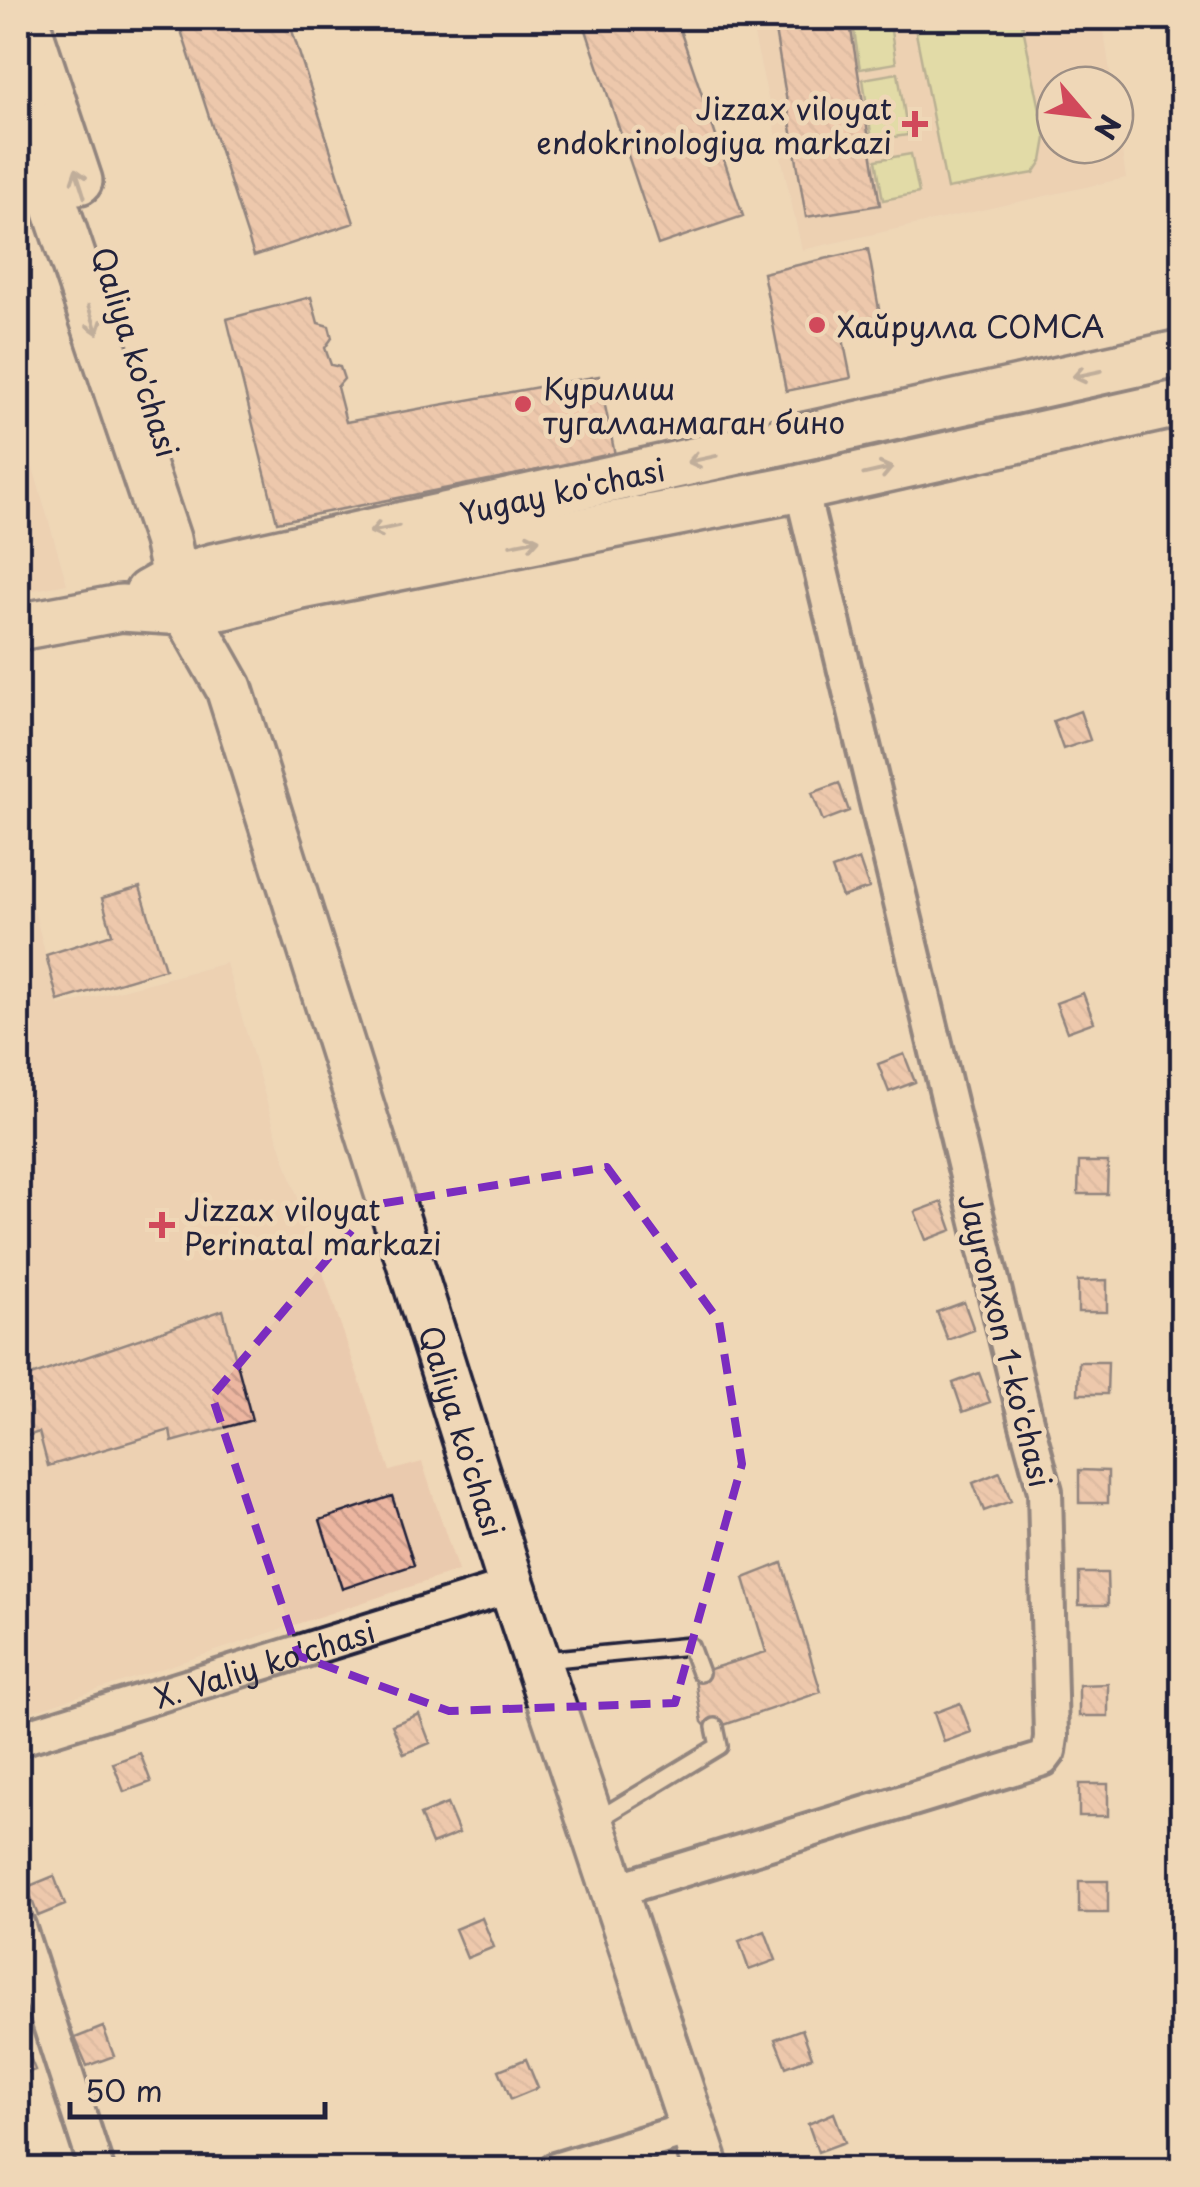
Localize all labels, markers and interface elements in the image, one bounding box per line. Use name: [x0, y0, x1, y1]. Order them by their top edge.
north arrow: [1035, 65, 1135, 165]
place label: Jizzax viloyat endokrinologiya markazi: [536, 85, 892, 164]
text: N: [1084, 108, 1133, 147]
marker: Jizzax viloyat endokrinologiya markazi: [902, 111, 928, 137]
one-way arrow: [69, 167, 87, 199]
street label: Qaliya ko'chasi: [81, 241, 191, 463]
place label: Хайрулла СОМСА: [837, 303, 1105, 348]
one-way arrow: [86, 304, 104, 336]
marker: Хайрулла СОМСА: [806, 314, 828, 336]
place label: Курилиш тугалланмаган бино: [543, 365, 845, 444]
one-way arrow: [1072, 366, 1104, 384]
marker: Курилиш тугалланмаган бино: [512, 393, 534, 415]
street label: Yugay ko'chasi: [455, 445, 669, 534]
one-way arrow: [686, 451, 718, 469]
one-way arrow: [861, 461, 893, 479]
one-way arrow: [369, 521, 401, 539]
one-way arrow: [509, 532, 541, 551]
place label: Jizzax viloyat Perinatal markazi: [184, 1186, 442, 1265]
street label: Jayronxon 1-ko'chasi: [948, 1188, 1064, 1492]
marker: Jizzax viloyat Perinatal markazi: [149, 1212, 175, 1238]
street label: Qaliya ko'chasi: [409, 1320, 517, 1542]
street label: X. Valiy ko'chasi: [148, 1607, 380, 1718]
scale bar: [70, 2057, 325, 2119]
text: 50 m: [85, 2067, 163, 2112]

